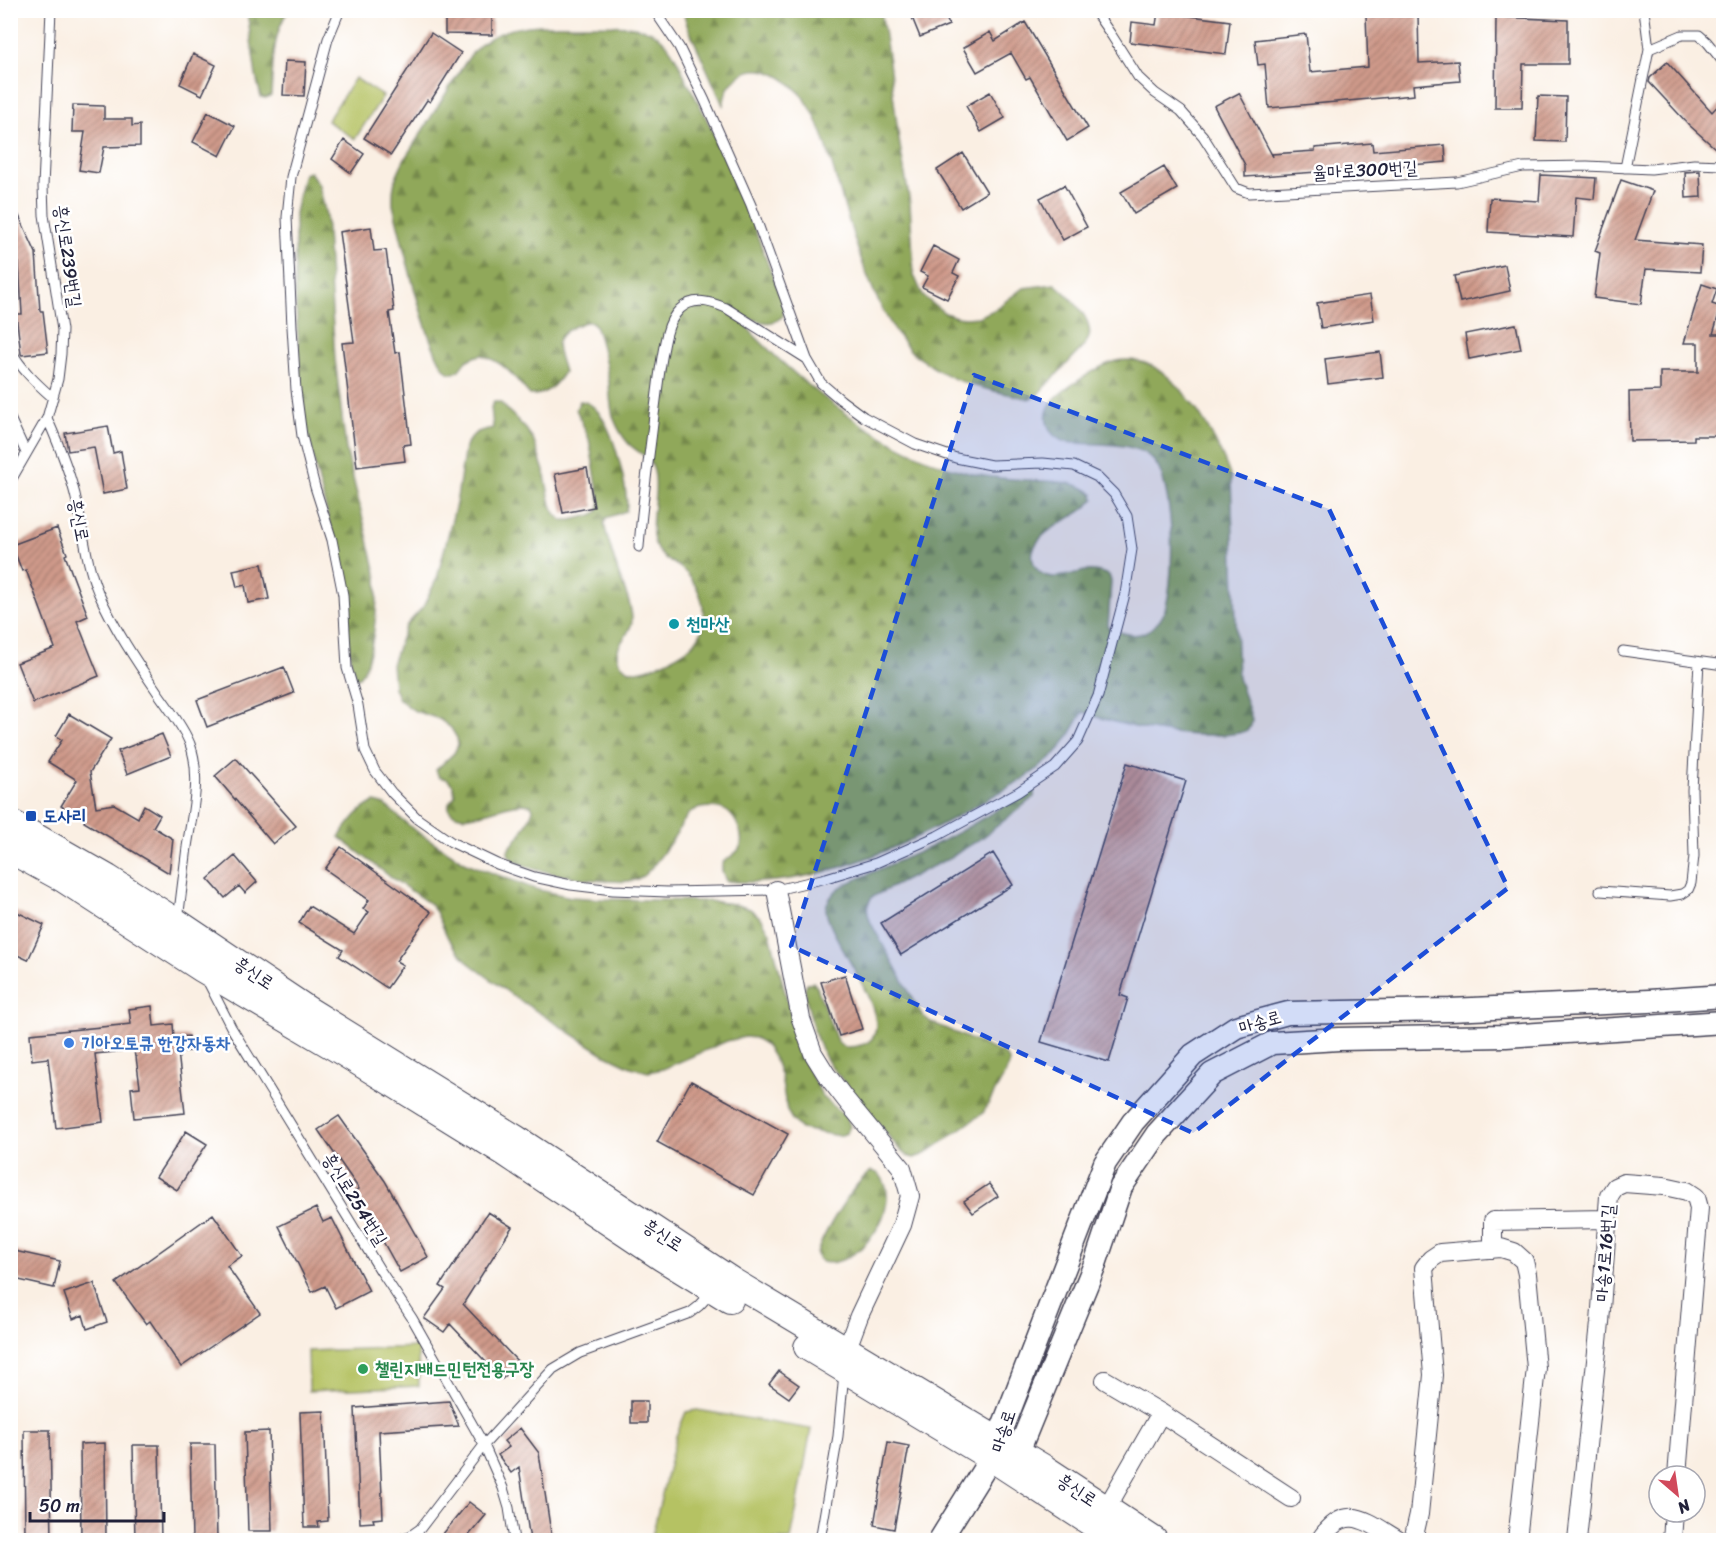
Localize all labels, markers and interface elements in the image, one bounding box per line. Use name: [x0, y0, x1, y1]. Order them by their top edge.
street label: 율마로300번길: [1312, 151, 1419, 189]
street label: 흥신로239번길: [45, 202, 91, 310]
street label: 흥신로: [59, 496, 99, 544]
place label: 천마산: [686, 608, 730, 640]
marker: 천마산: [667, 617, 681, 631]
place label: 도사리: [43, 800, 86, 832]
marker: 도사리: [24, 809, 38, 823]
street label: 흥신로: [227, 948, 281, 998]
street label: 마송로: [1235, 1001, 1285, 1043]
place label: 기아오토큐 한강자동차: [81, 1027, 231, 1059]
marker: 기아오토큐 한강자동차: [62, 1036, 76, 1050]
street label: 흥신로254번길: [314, 1146, 397, 1252]
street label: 마송1로16번길: [1586, 1202, 1624, 1303]
street label: 흥신로: [636, 1210, 690, 1260]
place label: 챌린지배드민턴전용구장: [375, 1353, 535, 1385]
marker: 챌린지배드민턴전용구장: [356, 1362, 370, 1376]
street label: 마송로: [981, 1405, 1025, 1457]
north arrow: [1647, 1464, 1707, 1524]
street label: 흥신로: [1050, 1465, 1104, 1515]
scale bar: [30, 1485, 164, 1523]
text: 50 m: [39, 1490, 80, 1522]
text: N: [1671, 1491, 1697, 1522]

